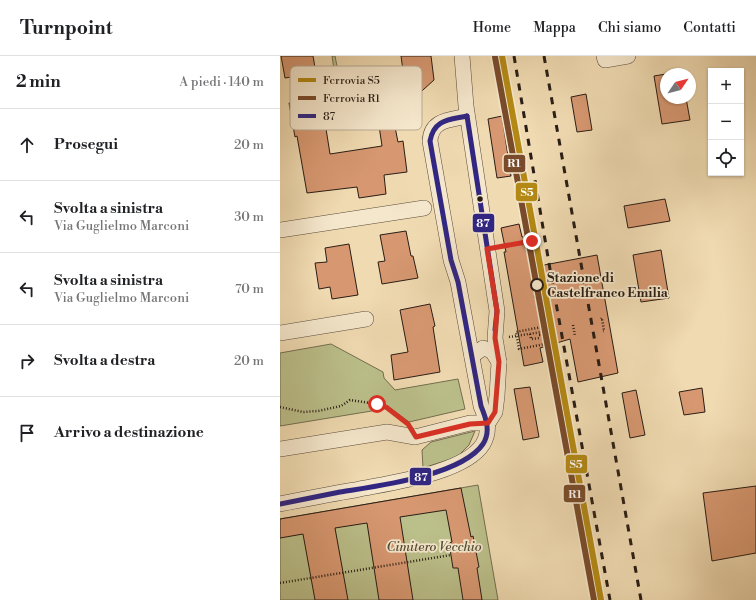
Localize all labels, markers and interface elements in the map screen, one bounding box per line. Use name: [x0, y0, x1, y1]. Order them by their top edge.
text: Turnpoint: [20, 16, 113, 40]
text: Home: [473, 19, 511, 37]
text: Mappa: [533, 19, 576, 37]
text: Chi siamo: [598, 19, 661, 37]
text: Contatti: [683, 19, 736, 37]
legend: [290, 66, 422, 130]
north arrow: [660, 68, 696, 104]
map controls: [708, 68, 744, 176]
button: +: [708, 68, 744, 104]
text: 2 min: [16, 71, 61, 93]
text: A piedi · 140 m: [179, 74, 264, 90]
text: Ferrovia S5: [323, 74, 380, 88]
text: Ferrovia R1: [323, 92, 380, 106]
button: −: [708, 104, 744, 140]
text: 87: [323, 110, 336, 124]
icon: ahead: [16, 134, 38, 156]
text: Prosegui: [54, 135, 118, 154]
text: 20 m: [234, 137, 264, 153]
button: locate: [708, 140, 744, 176]
line badge: R1: [503, 154, 526, 173]
text: R1: [507, 157, 521, 171]
line badge: S5: [515, 182, 538, 202]
text: S5: [520, 186, 534, 200]
unlabelled marker: [475, 194, 485, 204]
text: Svolta a sinistra: [54, 199, 163, 218]
icon: left: [16, 206, 38, 228]
text: 30 m: [234, 209, 264, 225]
line badge: 87: [472, 213, 495, 233]
text: 87: [476, 217, 490, 231]
text: Via Guglielmo Marconi: [54, 218, 189, 234]
route end: [523, 232, 541, 250]
place label: Stazione di Castelfranco Emilia: [547, 270, 669, 301]
text: Svolta a sinistra: [54, 271, 163, 290]
icon: left: [16, 278, 38, 300]
marker: Stazione di Castelfranco Emilia: [530, 278, 544, 292]
text: 70 m: [235, 281, 264, 297]
text: Via Guglielmo Marconi: [54, 290, 189, 306]
icon: right: [16, 350, 38, 372]
text: Svolta a destra: [54, 351, 155, 370]
text: 20 m: [234, 353, 264, 369]
route start: [368, 395, 386, 413]
icon: arrive: [16, 422, 38, 444]
text: Arrivo a destinazione: [54, 423, 204, 442]
line badge: S5: [565, 454, 588, 474]
text: S5: [569, 458, 583, 472]
line badge: 87: [409, 467, 432, 486]
text: 87: [414, 471, 428, 485]
line badge: R1: [563, 484, 586, 503]
text: R1: [568, 488, 582, 502]
park label: Cimitero Vecchio: [386, 539, 482, 555]

